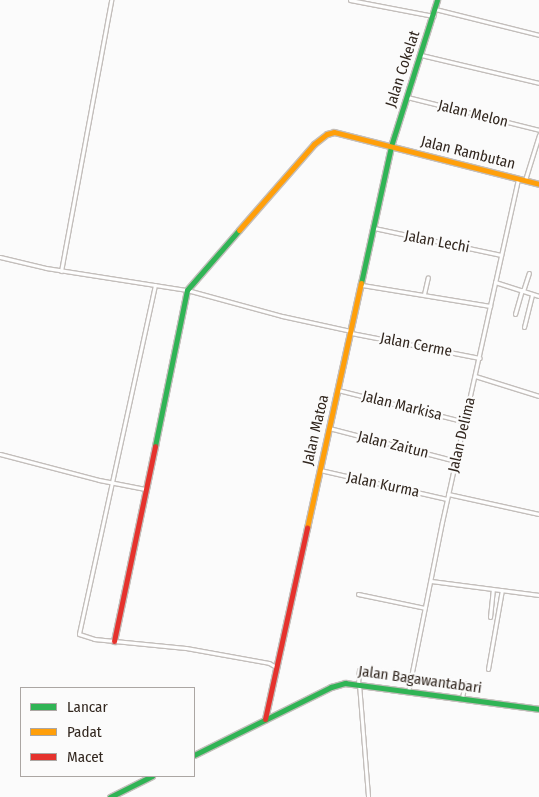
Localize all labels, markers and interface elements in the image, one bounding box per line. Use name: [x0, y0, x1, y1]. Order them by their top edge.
street label: Jalan Cokelat: [382, 28, 424, 110]
street label: Jalan Melon: [436, 97, 510, 131]
street label: Jalan Rambutan: [419, 133, 517, 173]
street label: Jalan Lechi: [403, 227, 471, 257]
street label: Jalan Cerme: [379, 329, 453, 361]
street label: Jalan Markisa: [360, 387, 444, 425]
street label: Jalan Matoa: [299, 393, 333, 467]
street label: Jalan Delima: [445, 396, 479, 474]
street label: Jalan Zaitun: [356, 427, 430, 463]
street label: Jalan Kurma: [345, 469, 421, 501]
street label: Jalan Bagawantabari: [357, 662, 483, 698]
legend: [20, 687, 195, 777]
text: Lancar: [67, 698, 108, 716]
text: Padat: [67, 723, 102, 741]
text: Macet: [67, 748, 103, 766]

